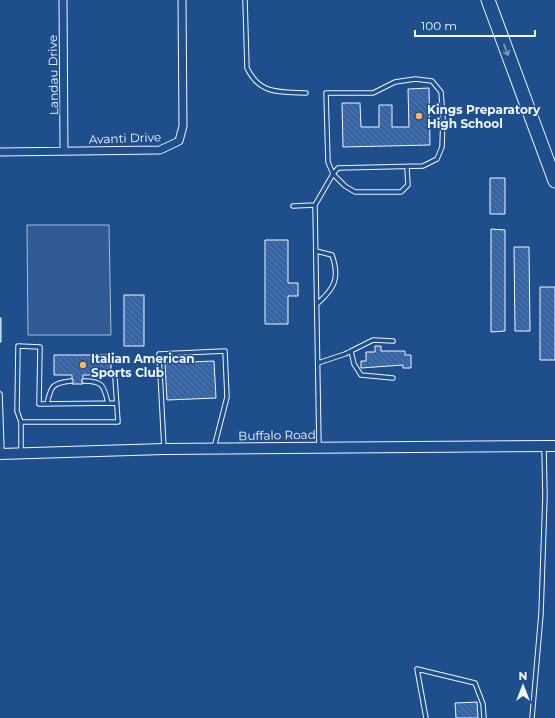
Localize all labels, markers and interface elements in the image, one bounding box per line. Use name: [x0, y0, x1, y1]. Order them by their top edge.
scale bar: [415, 12, 535, 38]
text: 100 m: [421, 18, 457, 33]
street label: Landau Drive: [45, 35, 61, 115]
one-way arrow: [502, 43, 510, 55]
place label: Kings Preparatory High School: [427, 102, 541, 131]
marker: Kings Preparatory High School: [414, 111, 424, 121]
street label: Avanti Drive: [89, 129, 161, 147]
place label: Italian American Sports Club: [91, 351, 195, 380]
marker: Italian American Sports Club: [78, 360, 88, 370]
street label: Buffalo Road: [238, 427, 316, 443]
north arrow: [503, 666, 543, 706]
text: N: [519, 669, 527, 683]

